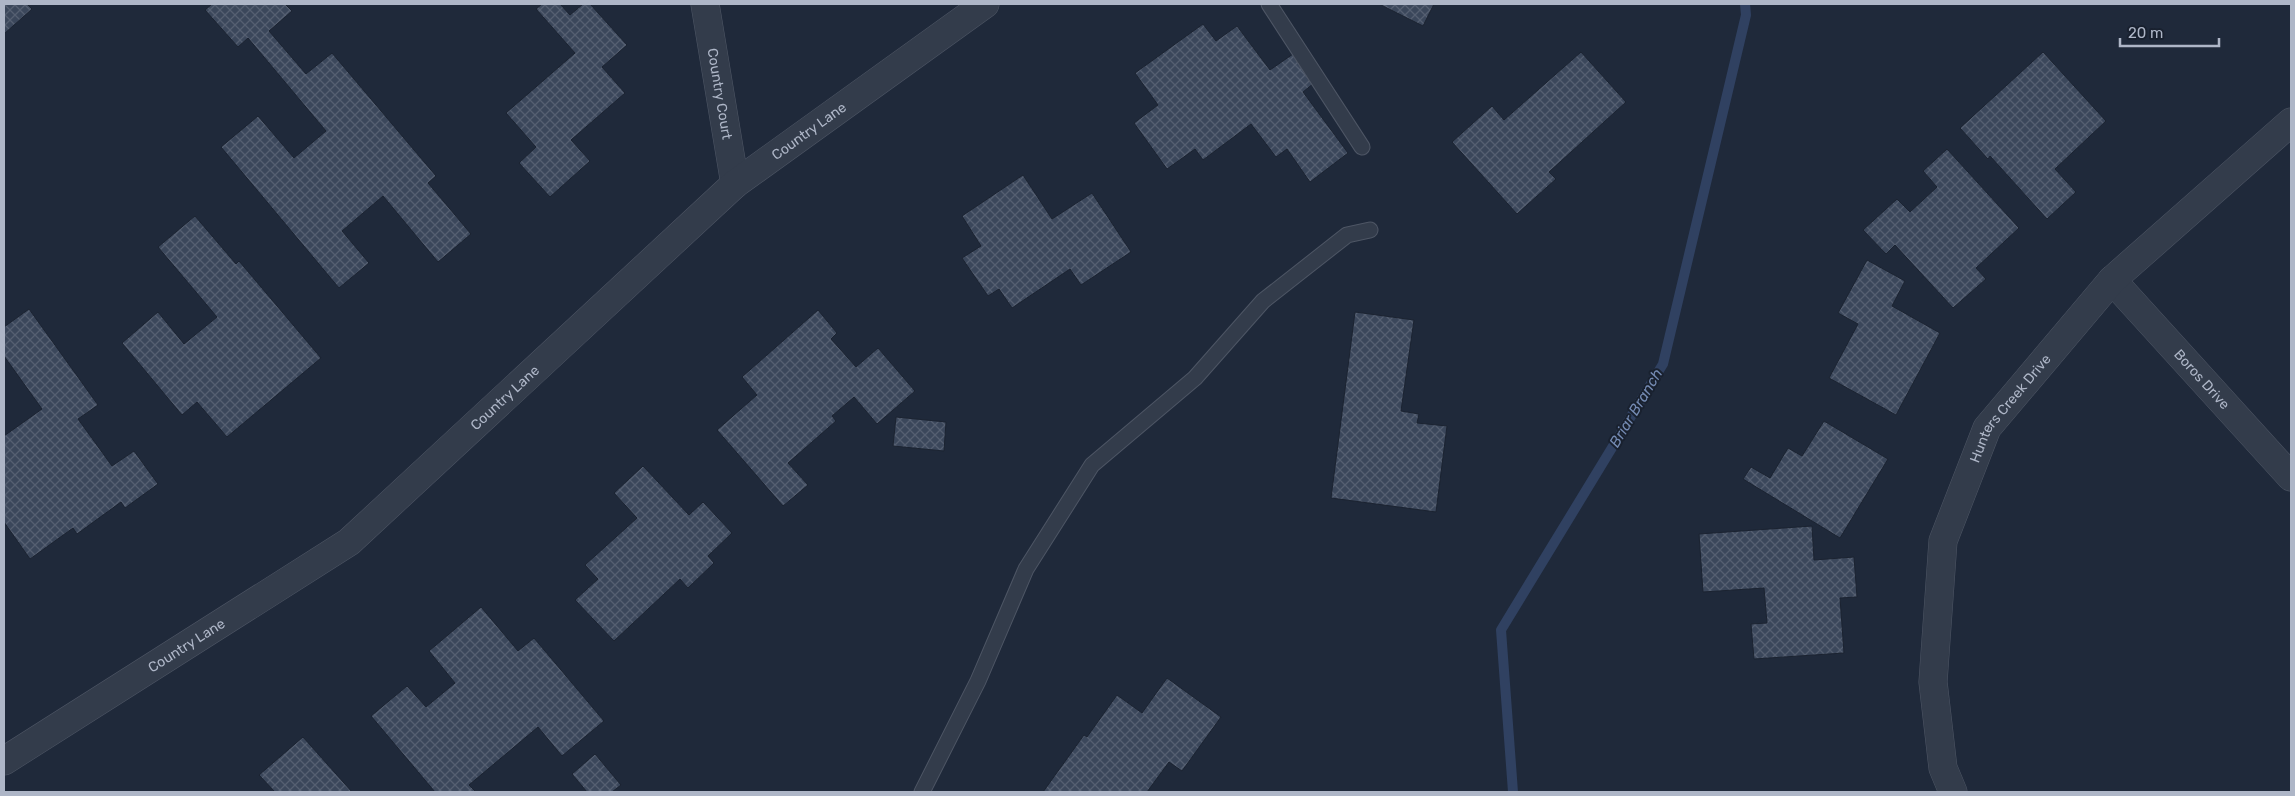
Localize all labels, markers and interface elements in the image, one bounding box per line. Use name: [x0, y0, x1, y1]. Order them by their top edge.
scale bar: [2120, 15, 2219, 47]
text: 20 m: [2128, 24, 2163, 42]
street label: Country Court: [704, 47, 736, 141]
street label: Country Lane: [768, 98, 849, 163]
street label: Boros Drive: [2171, 346, 2234, 413]
street label: Hunters Creek Drive: [1966, 351, 2054, 465]
street label: Country Lane: [467, 361, 543, 434]
water label: Briar Branch: [1606, 365, 1666, 451]
street label: Country Lane: [145, 614, 228, 676]

